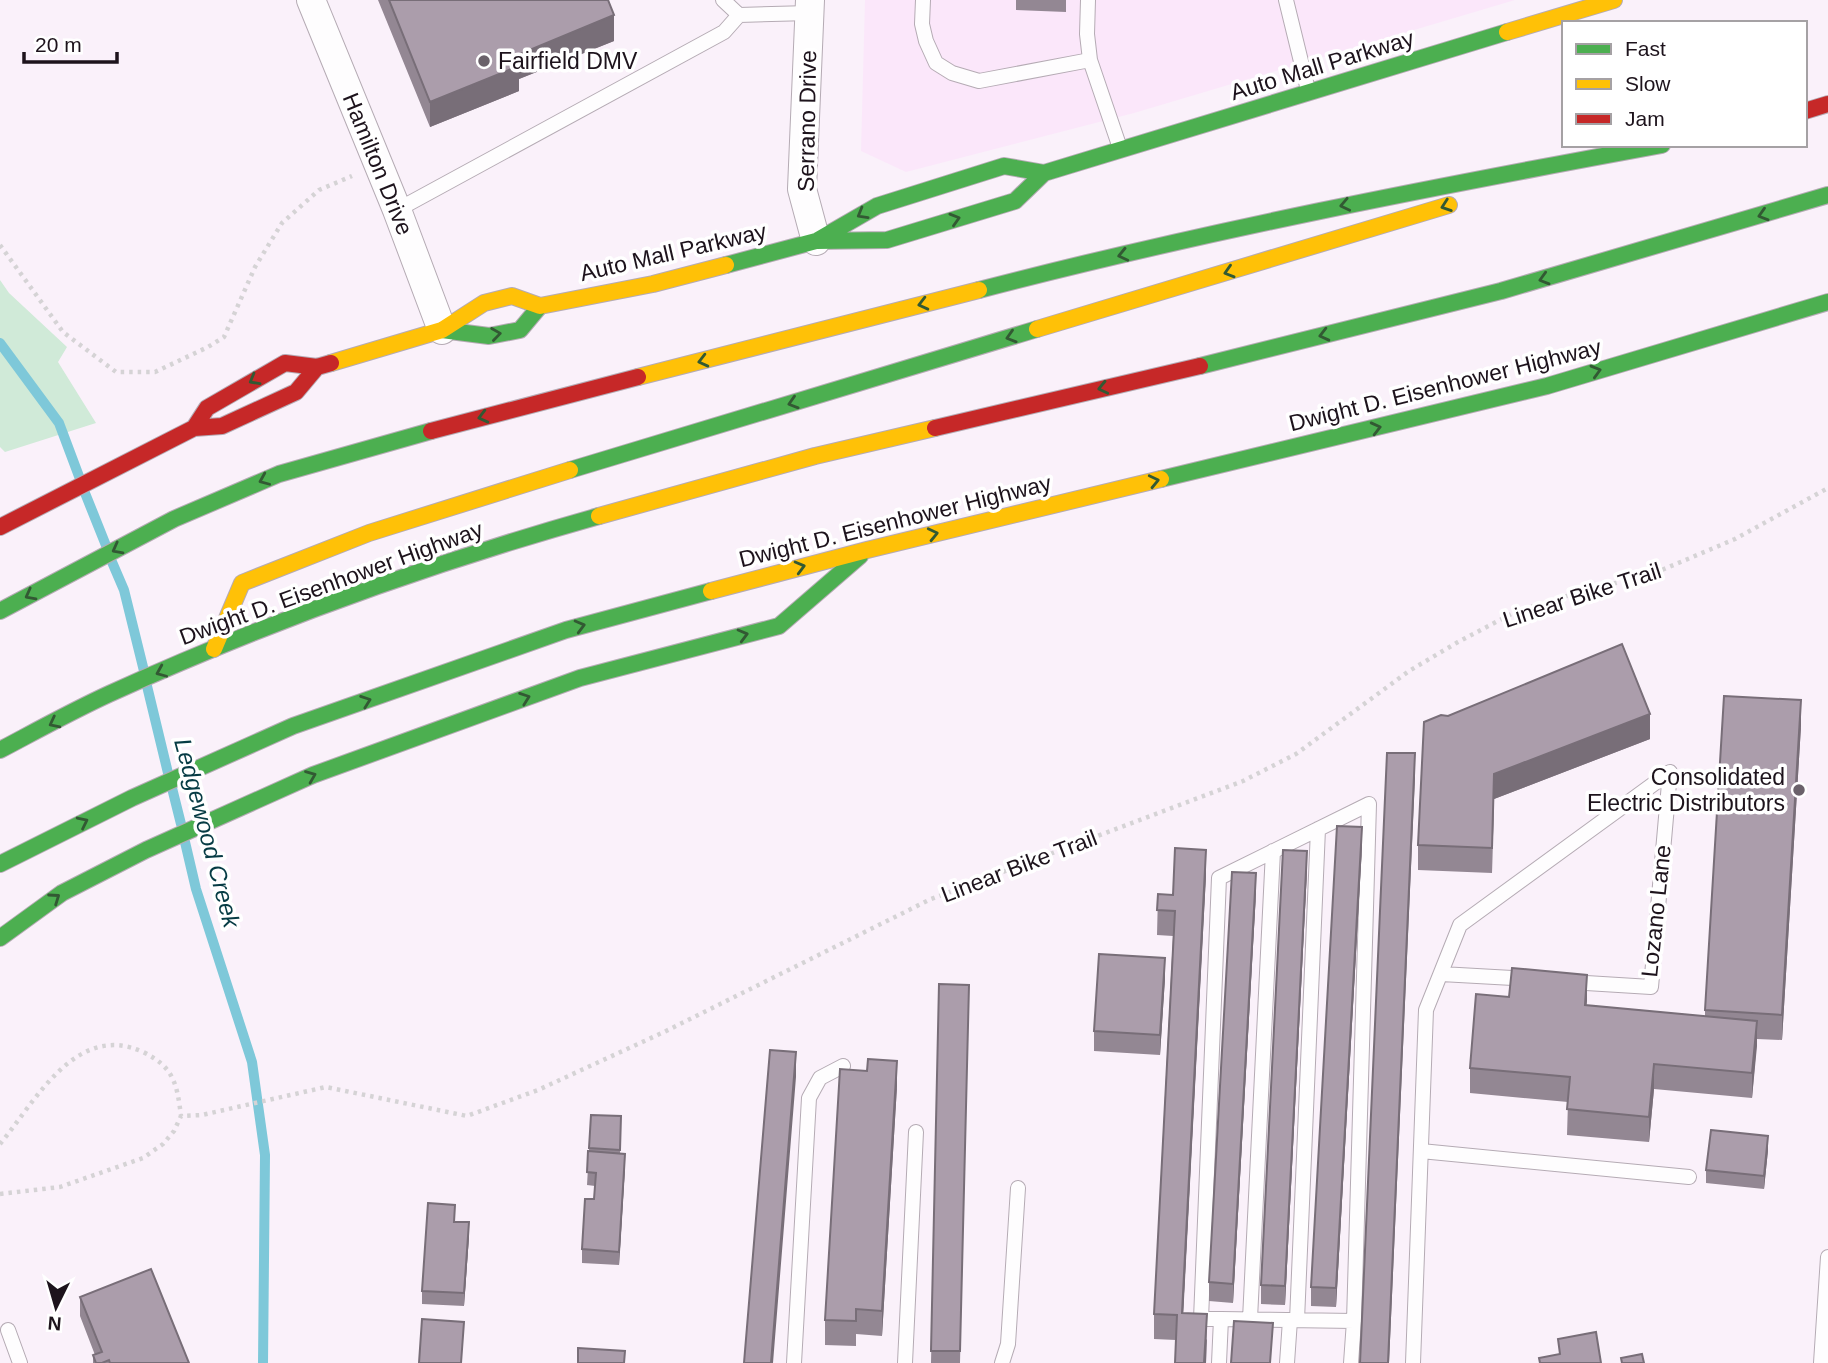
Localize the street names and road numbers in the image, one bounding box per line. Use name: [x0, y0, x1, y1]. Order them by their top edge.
street label: Auto Mall Parkway: [1227, 25, 1417, 105]
street label: Serrano Drive: [793, 50, 821, 192]
street label: Hamilton Drive: [338, 89, 418, 239]
street label: Auto Mall Parkway: [577, 218, 769, 286]
street label: Dwight D. Eisenhower Highway: [1286, 333, 1604, 436]
street label: Dwight D. Eisenhower Highway: [736, 469, 1054, 572]
street label: Dwight D. Eisenhower Highway: [176, 516, 487, 650]
street label: Linear Bike Trail: [1500, 557, 1664, 633]
street label: Linear Bike Trail: [937, 824, 1101, 908]
street label: Lozano Lane: [1636, 843, 1676, 979]

